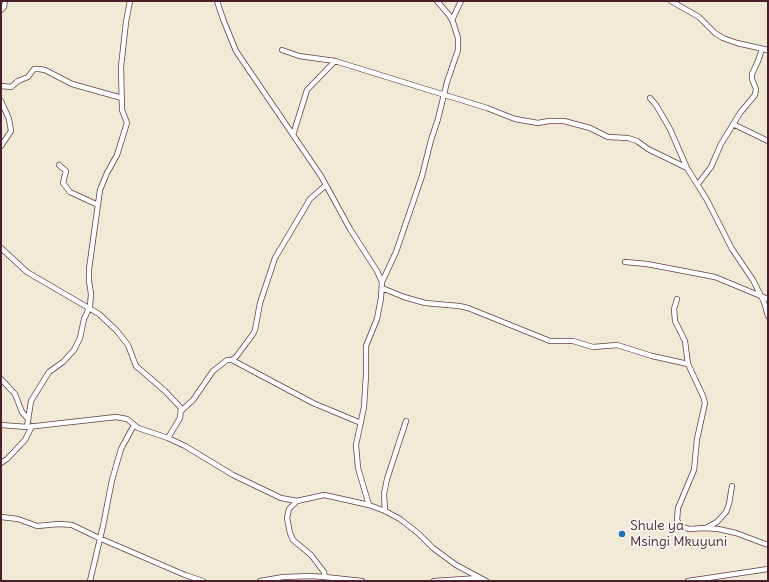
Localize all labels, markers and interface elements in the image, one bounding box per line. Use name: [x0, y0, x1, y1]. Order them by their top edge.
place label: Shule ya Msingi Mkuyuni: [630, 518, 727, 550]
marker: Shule ya Msingi Mkuyuni: [617, 529, 627, 539]

